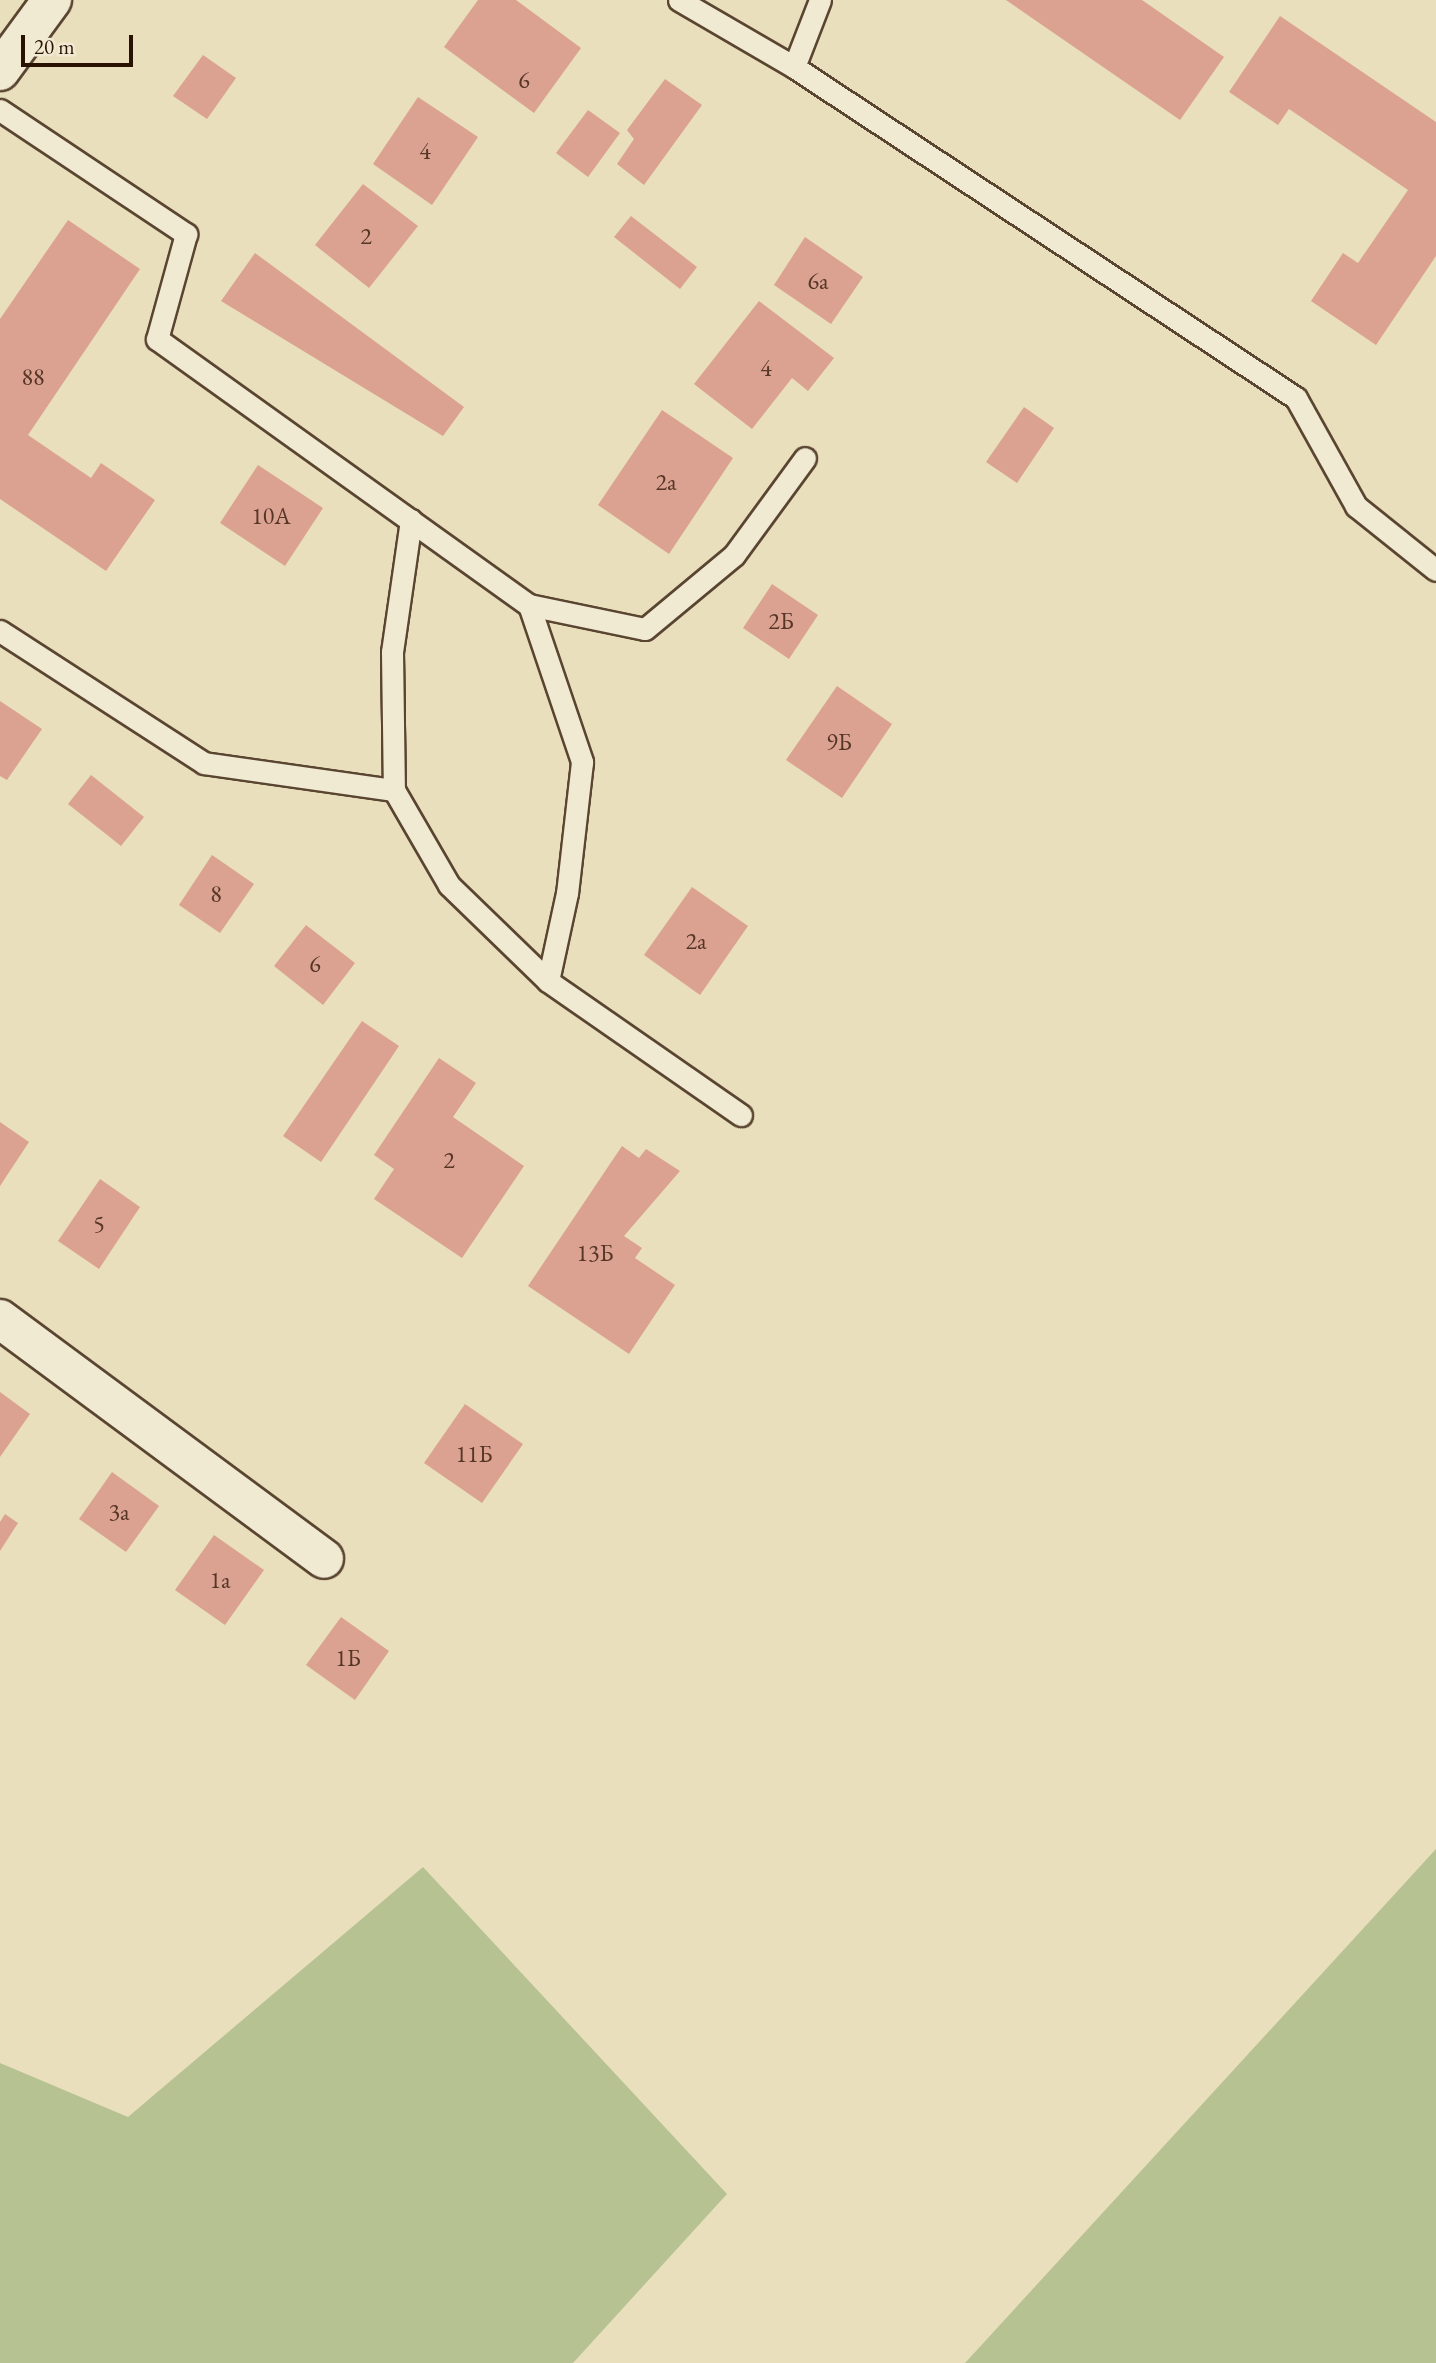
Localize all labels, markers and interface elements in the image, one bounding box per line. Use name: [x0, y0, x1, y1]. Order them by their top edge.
scale bar: [24, 21, 136, 65]
text: 20 m: [34, 33, 75, 60]
house number: 6: [518, 66, 530, 94]
house number: 4: [419, 137, 431, 165]
house number: 2: [360, 222, 372, 250]
house number: 6а: [807, 267, 829, 295]
house number: 4: [760, 354, 772, 382]
house number: 88: [21, 363, 45, 391]
house number: 2а: [655, 468, 677, 496]
house number: 10А: [251, 502, 291, 530]
house number: 2Б: [768, 607, 794, 635]
house number: 9Б: [826, 728, 852, 756]
house number: 8: [210, 880, 222, 908]
house number: 2а: [685, 927, 707, 955]
house number: 6: [309, 950, 321, 978]
house number: 2: [443, 1146, 455, 1174]
house number: 5: [93, 1210, 105, 1238]
house number: 13Б: [576, 1239, 614, 1267]
house number: 11Б: [455, 1440, 493, 1468]
house number: 3а: [108, 1498, 130, 1526]
house number: 1а: [209, 1566, 231, 1594]
house number: 1Б: [335, 1644, 361, 1672]

